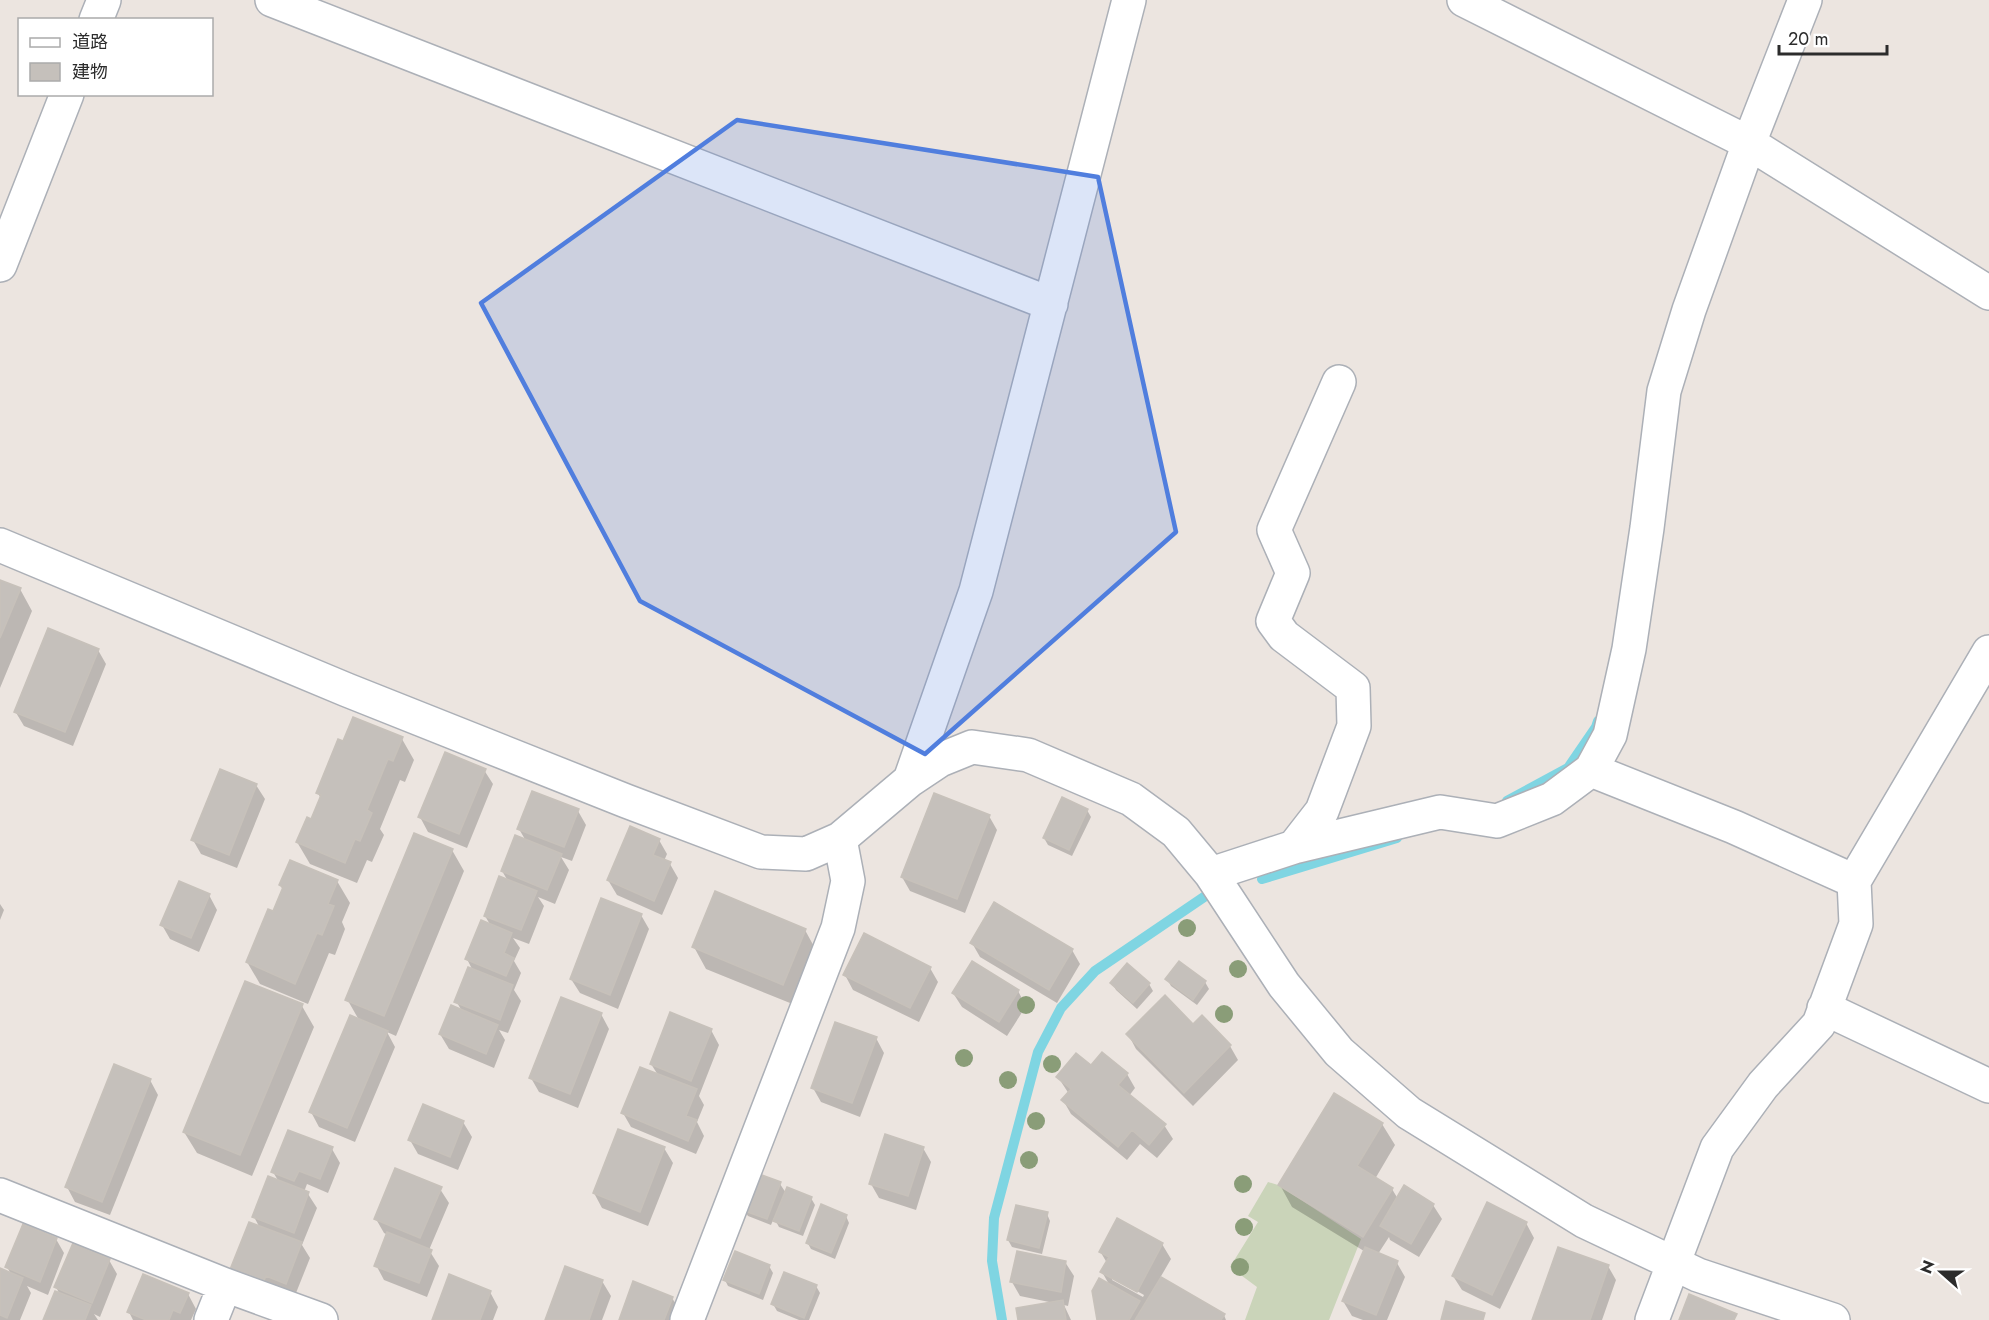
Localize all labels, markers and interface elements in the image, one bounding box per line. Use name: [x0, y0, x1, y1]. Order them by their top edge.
legend: [18, 18, 213, 96]
scale bar: [1779, 18, 1887, 56]
text: 20 m: [1788, 26, 1828, 52]
text: 道路: [72, 29, 108, 55]
text: 建物: [72, 59, 108, 85]
north arrow: [1911, 1242, 1971, 1302]
text: N: [1914, 1257, 1940, 1277]

